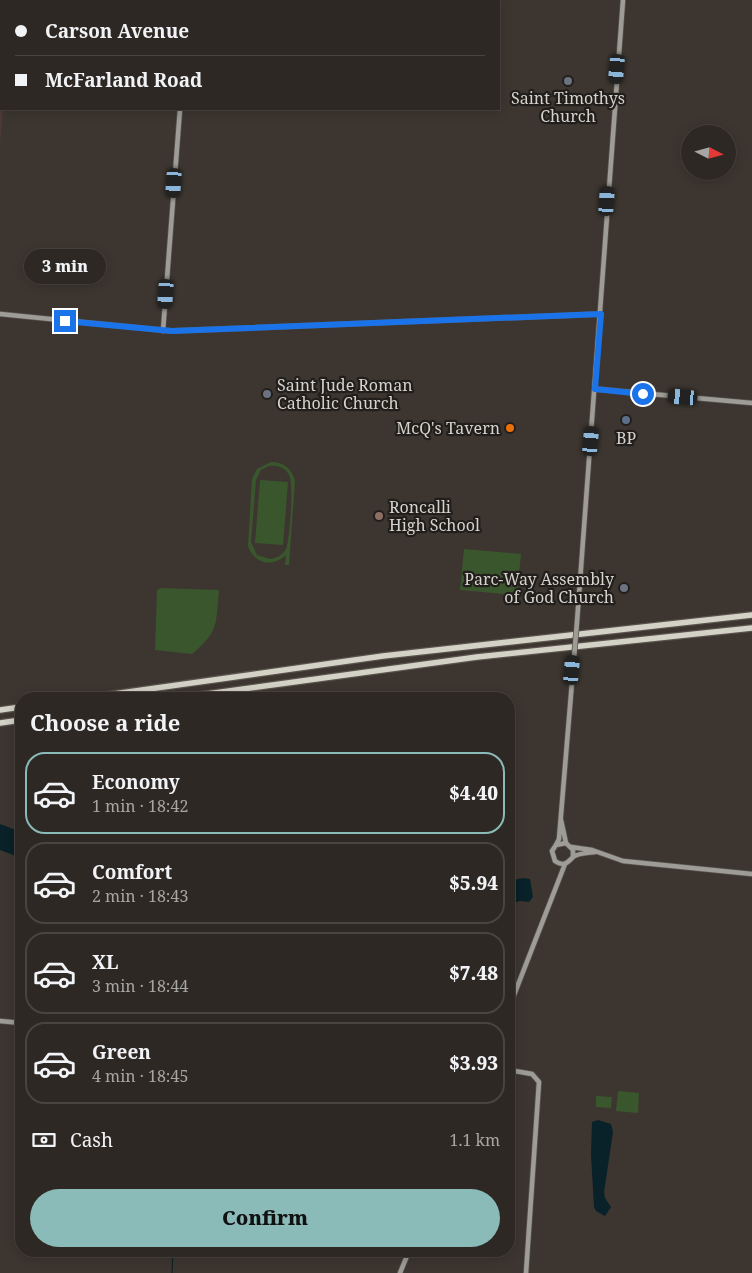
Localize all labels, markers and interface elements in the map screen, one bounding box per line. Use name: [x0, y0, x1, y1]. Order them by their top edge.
text: Carson Avenue: [45, 18, 189, 44]
car: [608, 53, 625, 85]
text: McFarland Road: [45, 67, 202, 93]
marker: Saint Timothys Church: [562, 75, 574, 87]
place label: Saint Timothys Church: [511, 87, 625, 127]
north arrow: [681, 125, 736, 180]
map controls: [681, 125, 736, 180]
car: [165, 168, 182, 198]
car: [598, 186, 615, 216]
callout: 3 min: [24, 248, 106, 284]
text: 3 min: [42, 255, 88, 277]
car: [157, 279, 174, 309]
route end: [54, 310, 76, 332]
place label: Saint Jude Roman Catholic Church: [277, 374, 413, 414]
route start: [632, 383, 654, 405]
marker: Saint Jude Roman Catholic Church: [261, 388, 273, 400]
car: [667, 388, 698, 406]
marker: BP: [620, 414, 632, 426]
place label: McQ's Tavern: [396, 417, 500, 439]
marker: McQ's Tavern: [504, 422, 516, 434]
car: [582, 425, 599, 457]
place label: BP: [616, 427, 636, 449]
place label: Roncalli High School: [389, 496, 480, 536]
marker: Roncalli High School: [373, 510, 385, 522]
place label: Parc-Way Assembly of God Church: [464, 568, 615, 608]
marker: Parc-Way Assembly of God Church: [618, 582, 630, 594]
car: [563, 654, 580, 686]
text: Choose a ride: [30, 707, 180, 737]
text: Economy: [92, 769, 180, 795]
icon: car: [32, 771, 77, 816]
text: $4.40: [449, 780, 498, 806]
text: 1 min · 18:42: [92, 795, 188, 817]
text: Comfort: [92, 859, 172, 885]
icon: car: [32, 861, 77, 906]
text: $5.94: [449, 870, 498, 896]
text: 2 min · 18:43: [92, 885, 188, 907]
text: XL: [92, 949, 118, 975]
icon: car: [32, 951, 77, 996]
text: $7.48: [449, 960, 498, 986]
text: 3 min · 18:44: [92, 975, 188, 997]
text: Green: [92, 1039, 151, 1065]
icon: car: [32, 1041, 77, 1086]
text: $3.93: [449, 1050, 498, 1076]
text: 4 min · 18:45: [92, 1065, 188, 1087]
icon: cash: [30, 1126, 58, 1154]
text: Cash: [70, 1127, 113, 1153]
text: 1.1 km: [449, 1129, 500, 1151]
button: Confirm: [30, 1189, 500, 1247]

